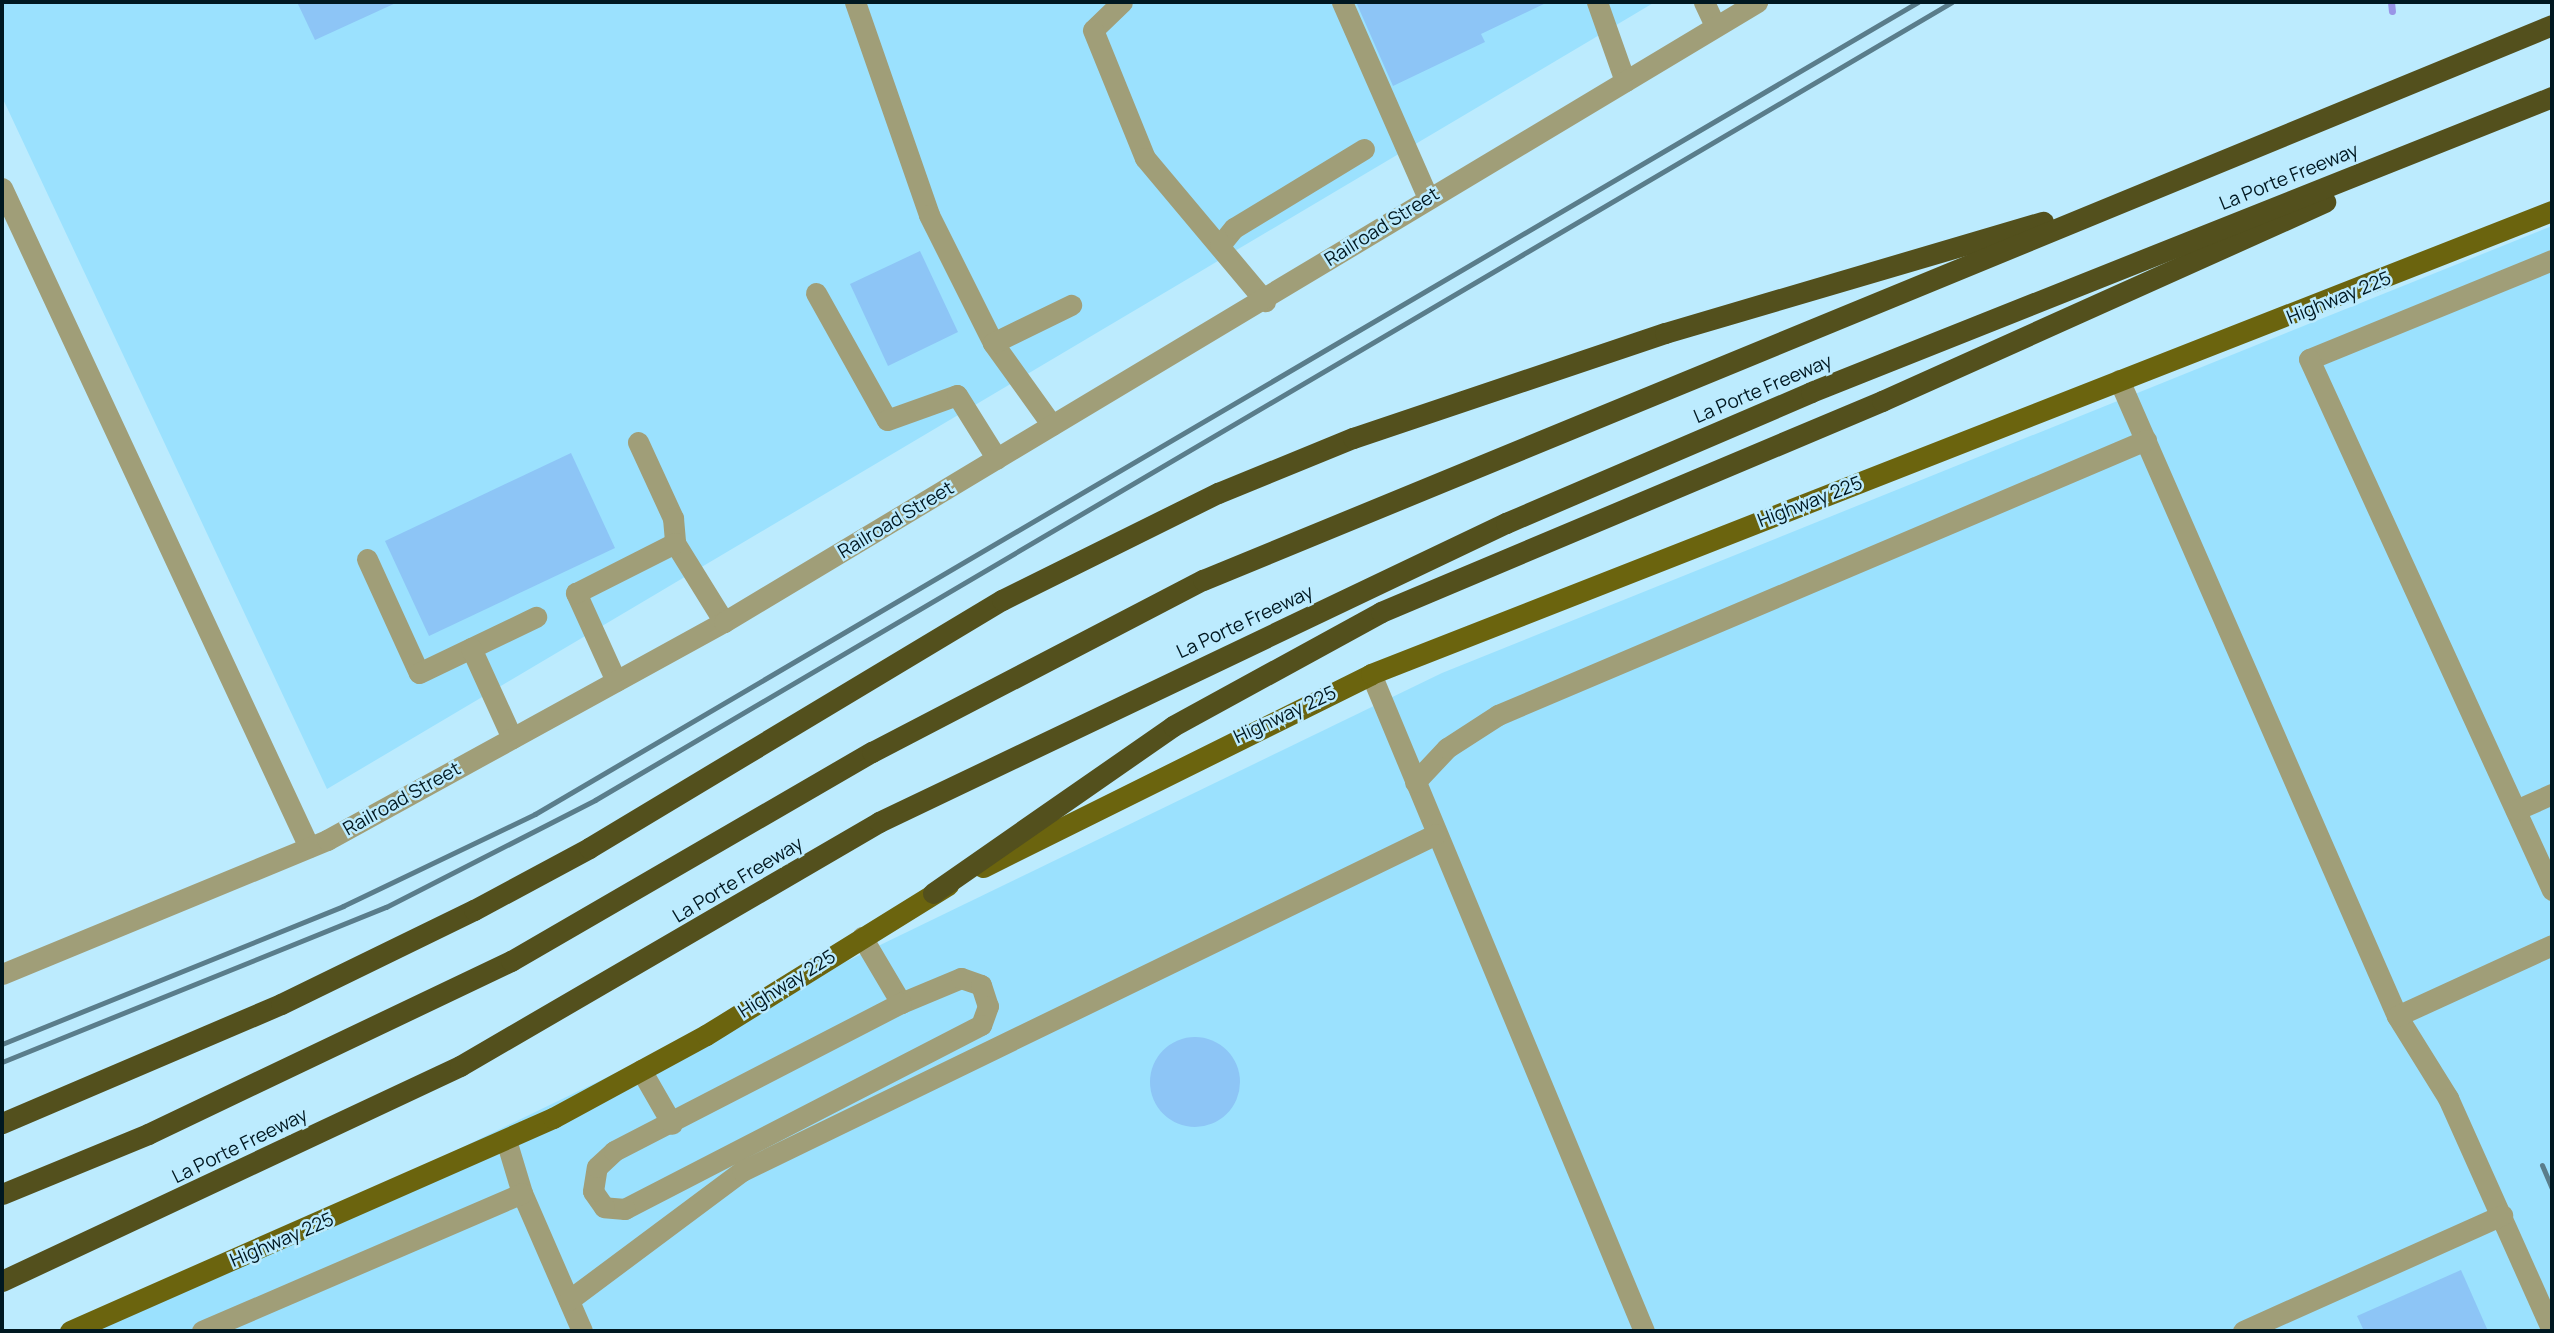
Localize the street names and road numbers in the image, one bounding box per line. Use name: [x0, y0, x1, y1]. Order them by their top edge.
street label: La Porte Freeway: [2216, 139, 2362, 215]
street label: Railroad Street: [1321, 183, 1443, 271]
street label: Highway 225: [2284, 267, 2394, 329]
street label: La Porte Freeway: [1691, 350, 1835, 428]
street label: Highway 225: [1754, 472, 1866, 532]
street label: Railroad Street: [834, 477, 958, 563]
street label: La Porte Freeway: [1173, 580, 1317, 664]
street label: Highway 225: [1230, 681, 1340, 749]
street label: Railroad Street: [339, 757, 465, 841]
street label: La Porte Freeway: [669, 832, 807, 928]
street label: Highway 225: [734, 945, 840, 1023]
street label: La Porte Freeway: [169, 1103, 311, 1189]
street label: Highway 225: [227, 1208, 337, 1272]

